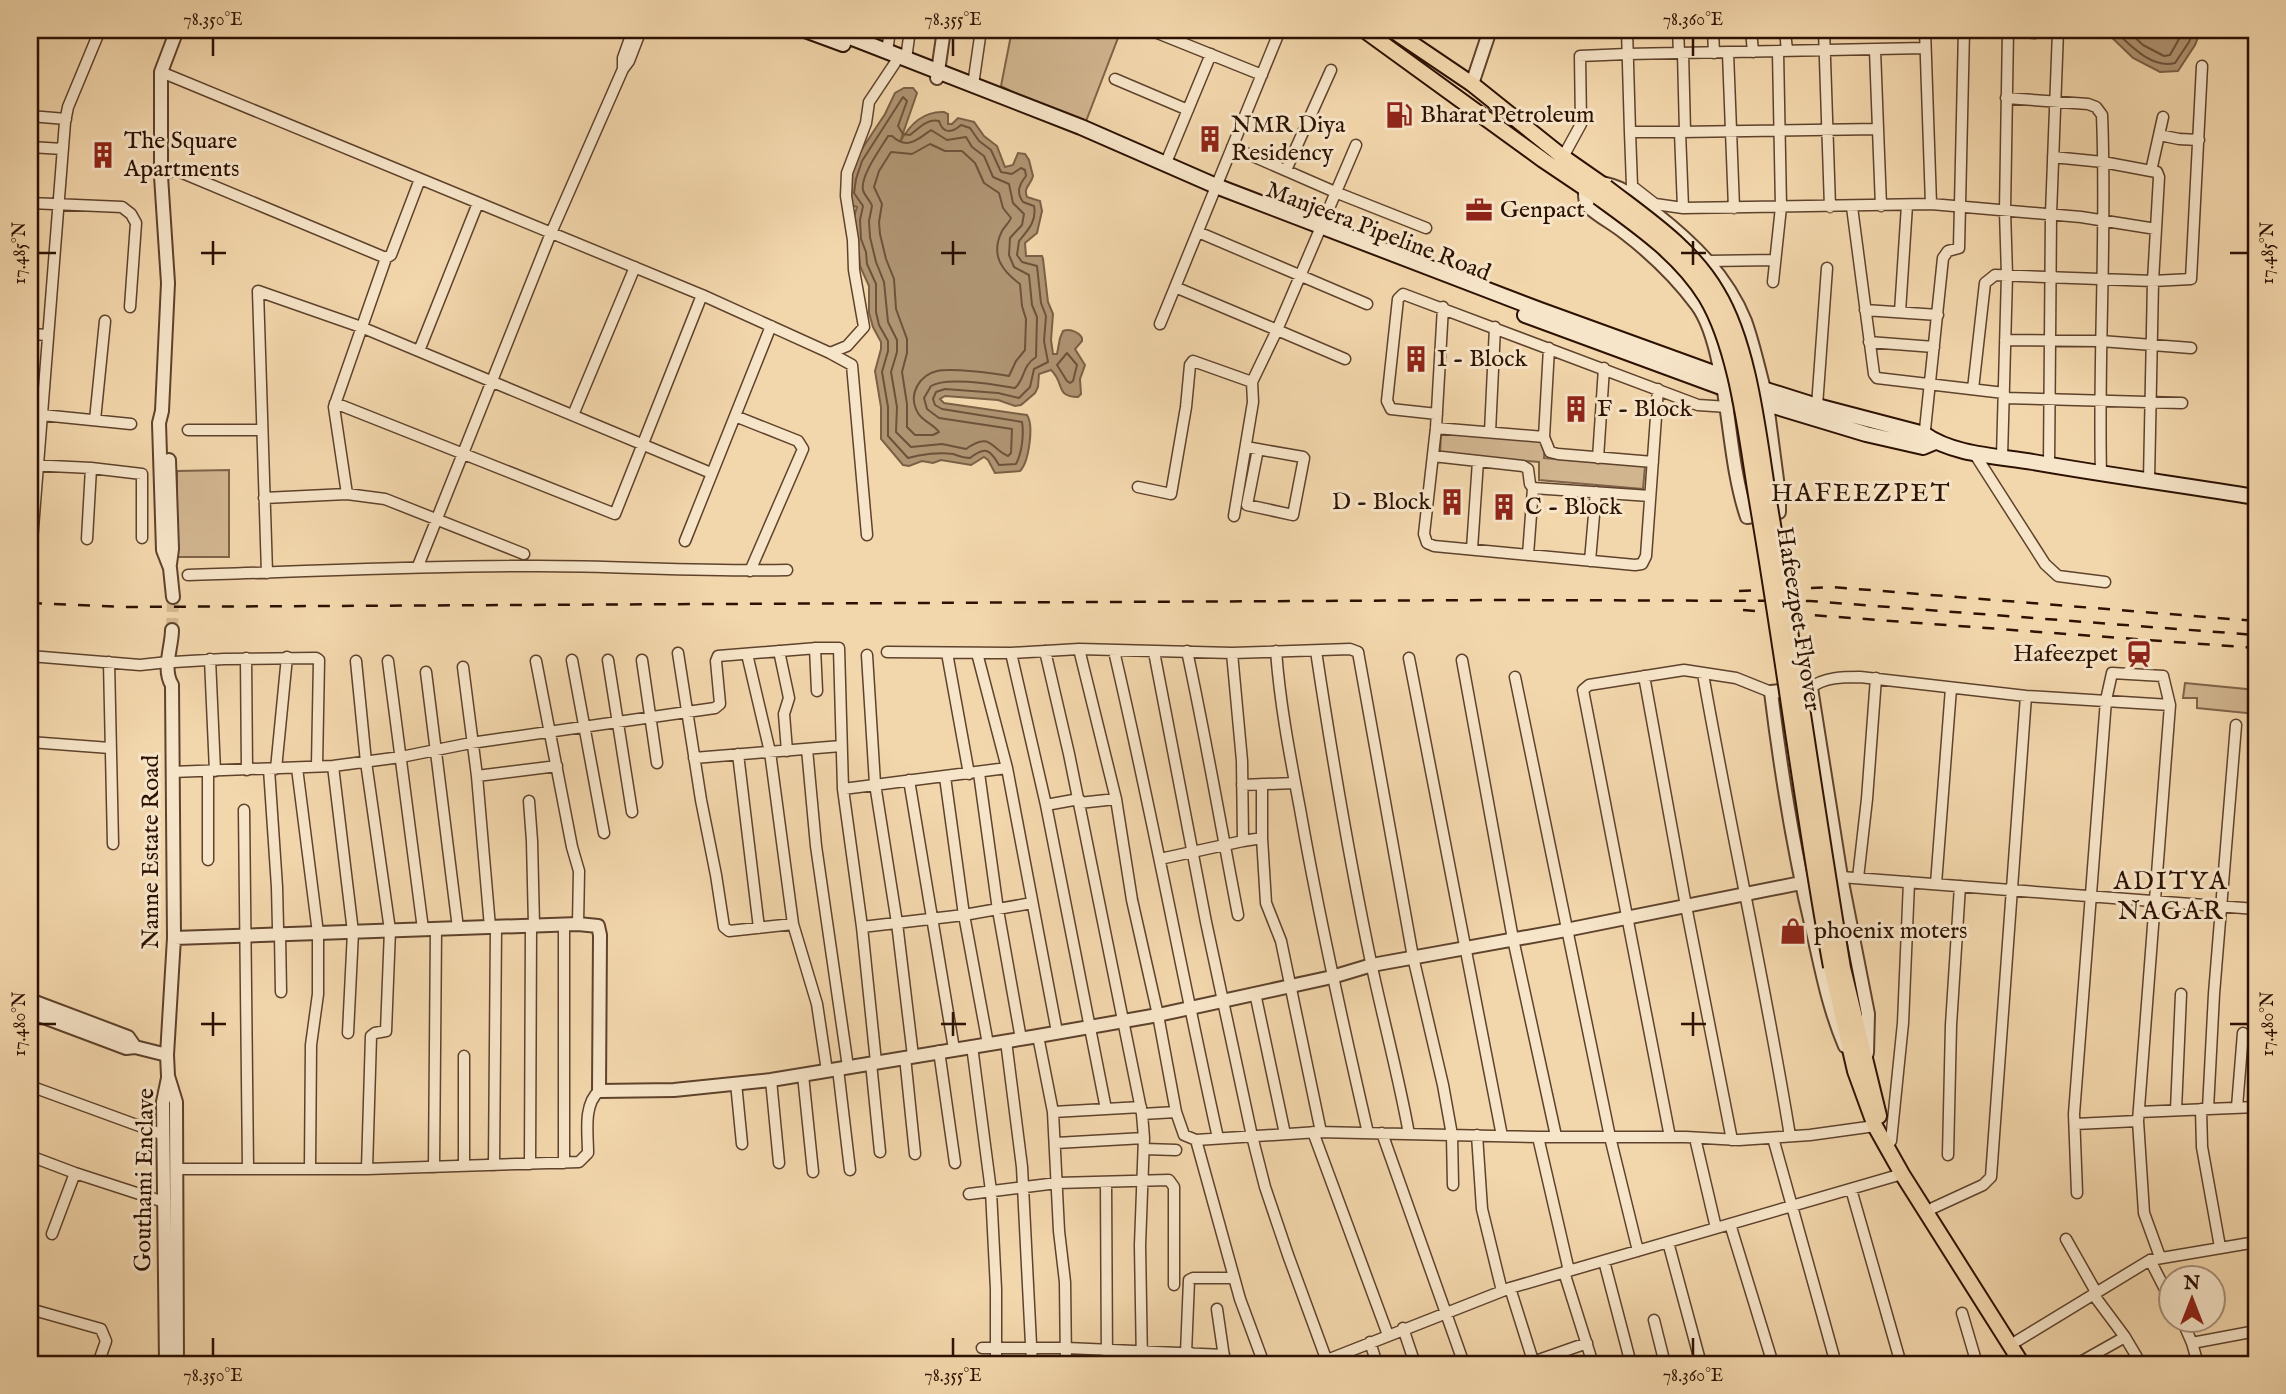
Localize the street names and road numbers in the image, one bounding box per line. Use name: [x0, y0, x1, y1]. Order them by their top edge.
street label: Manjeera Pipeline Road: [1261, 175, 1495, 289]
street label: Hafeezpet Flyover: [1768, 525, 1828, 714]
street label: Nanne Estate Road: [136, 754, 167, 949]
street label: Gouthami Enclave: [128, 1088, 162, 1272]

